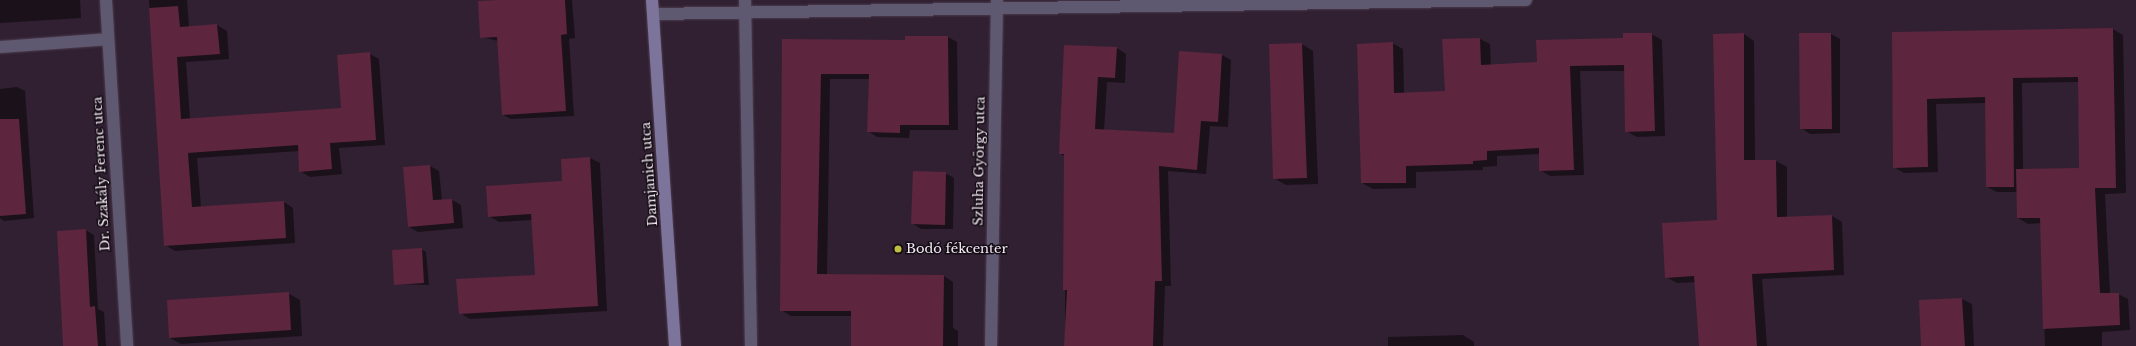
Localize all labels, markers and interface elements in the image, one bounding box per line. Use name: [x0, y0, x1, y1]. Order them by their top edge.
street label: Dr. Szakály Ferenc utca: [90, 96, 114, 252]
street label: Szluha György utca: [971, 96, 989, 226]
street label: Damjanich utca: [639, 121, 661, 227]
place label: Bodó fékcenter: [906, 241, 1008, 257]
marker: Bodó fékcenter: [893, 244, 903, 254]

